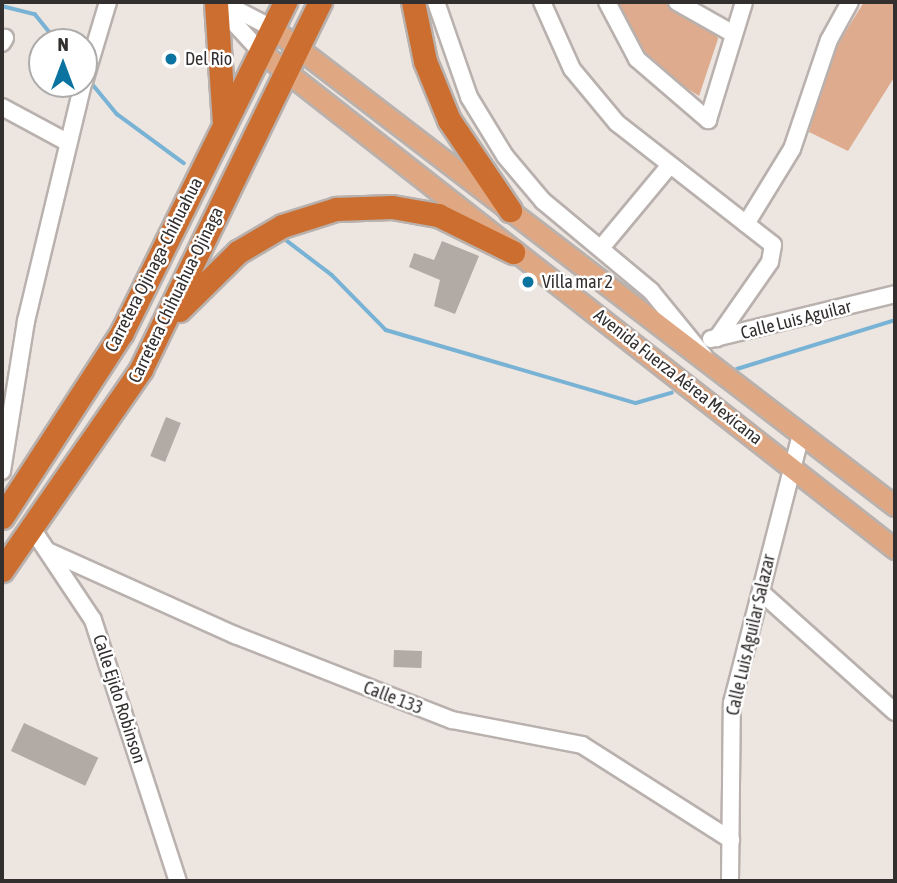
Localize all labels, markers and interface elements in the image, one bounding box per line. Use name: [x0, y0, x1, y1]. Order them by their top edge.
north arrow: [28, 28, 98, 98]
text: N: [57, 33, 69, 55]
place label: Del Rio: [185, 48, 232, 70]
marker: Del Rio: [163, 51, 179, 67]
street label: Carretera Ojinaga-Chihuahua: [101, 174, 207, 356]
street label: Carretera Chihuahua-Ojinaga: [124, 204, 228, 386]
place label: Villa mar 2: [542, 271, 613, 293]
marker: Villa mar 2: [520, 274, 536, 290]
street label: Calle Luis Aguilar: [739, 296, 853, 344]
street label: Avenida Fuerza Aérea Mexicana: [589, 304, 767, 450]
street label: Calle Luis Aguilar Salazar: [722, 552, 780, 718]
street label: Calle Ejido Robinson: [88, 632, 150, 766]
street label: Calle 133: [360, 677, 426, 719]

